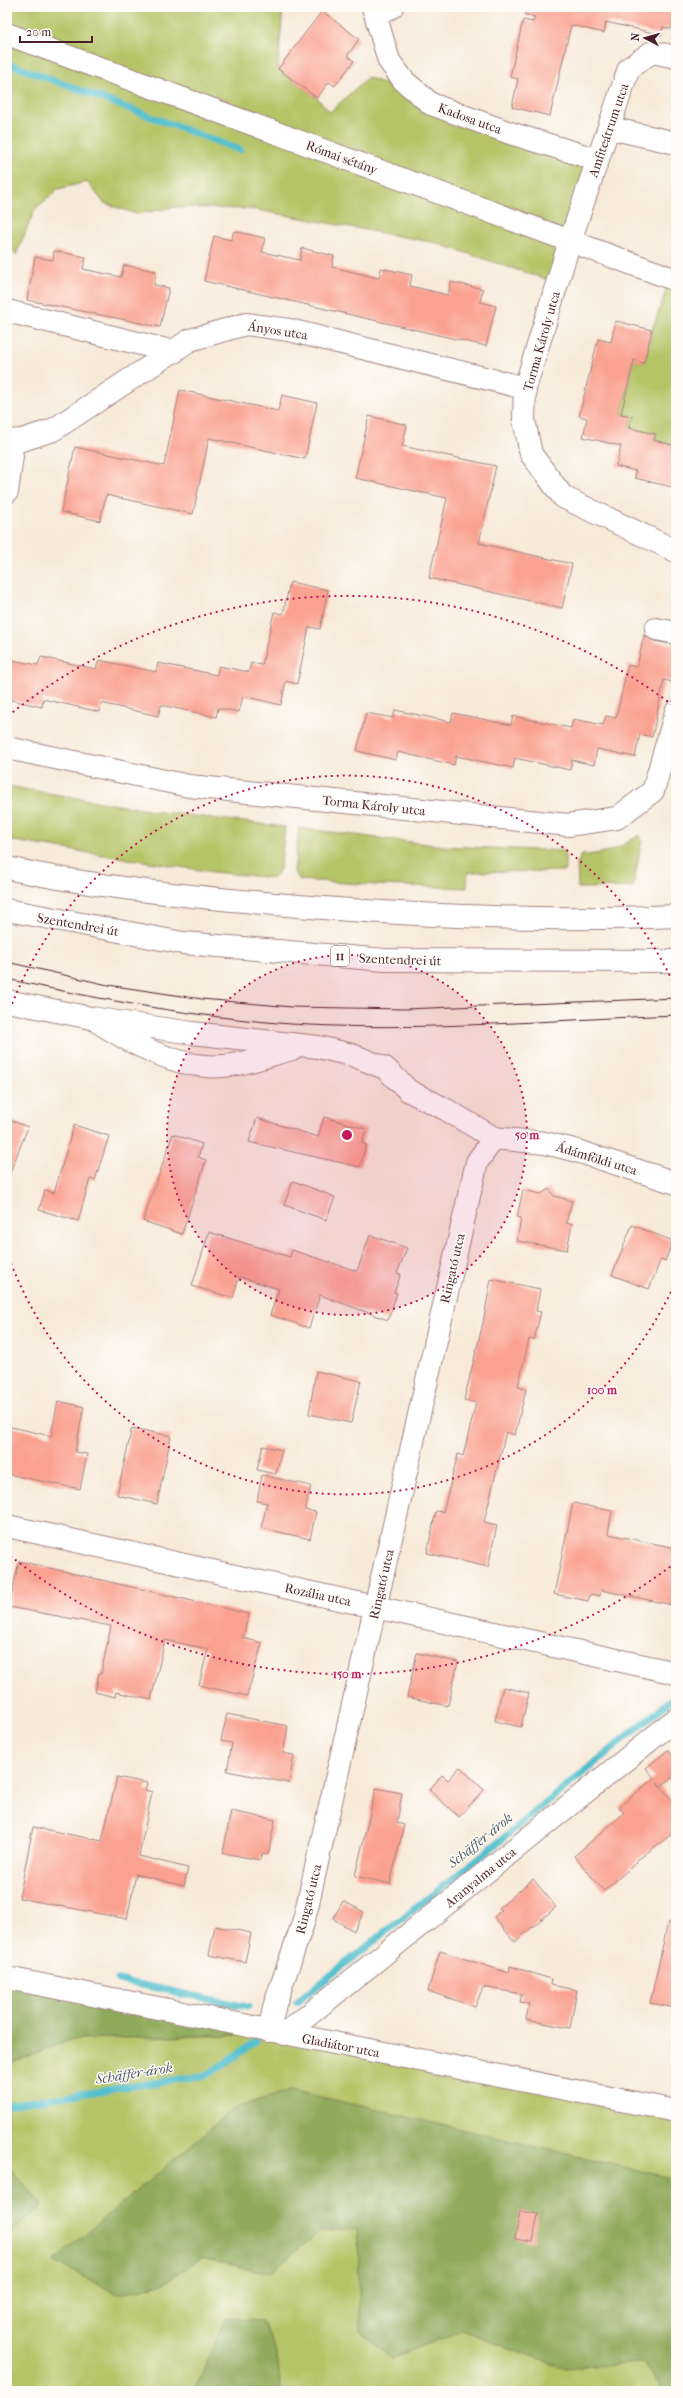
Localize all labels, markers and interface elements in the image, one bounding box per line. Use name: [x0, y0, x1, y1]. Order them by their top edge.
scale bar: [20, 18, 92, 44]
north arrow: [625, 18, 665, 58]
text: 20 m: [26, 25, 51, 39]
text: N: [629, 32, 643, 42]
street label: Amfiteátrum utca: [585, 80, 632, 180]
street label: Kadosa utca: [436, 100, 505, 137]
street label: Római sétány: [304, 138, 381, 178]
street label: Torma Károly utca: [520, 288, 563, 393]
street label: Ányos utca: [246, 318, 310, 343]
street label: Torma Károly utca: [322, 793, 427, 818]
street label: Szentendrei út: [36, 910, 120, 939]
road number: 11: [331, 946, 349, 966]
street label: Szentendrei út: [359, 951, 442, 968]
centre of rings: [340, 1128, 354, 1142]
text: 50 m: [515, 1128, 540, 1142]
street label: Ádámföldi utca: [554, 1139, 640, 1178]
street label: Ringató utca: [437, 1231, 468, 1305]
text: 100 m: [587, 1383, 618, 1397]
street label: Ringató utca: [366, 1547, 397, 1621]
street label: Rozália utca: [283, 1580, 353, 1609]
text: 150 m: [333, 1667, 362, 1681]
water label: Schäffer-árok: [444, 1809, 516, 1872]
street label: Aranyalma utca: [441, 1844, 520, 1911]
street label: Ringató utca: [293, 1862, 325, 1936]
street label: Gladiátor utca: [301, 2031, 382, 2061]
water label: Schäffer-árok: [93, 2059, 174, 2088]

